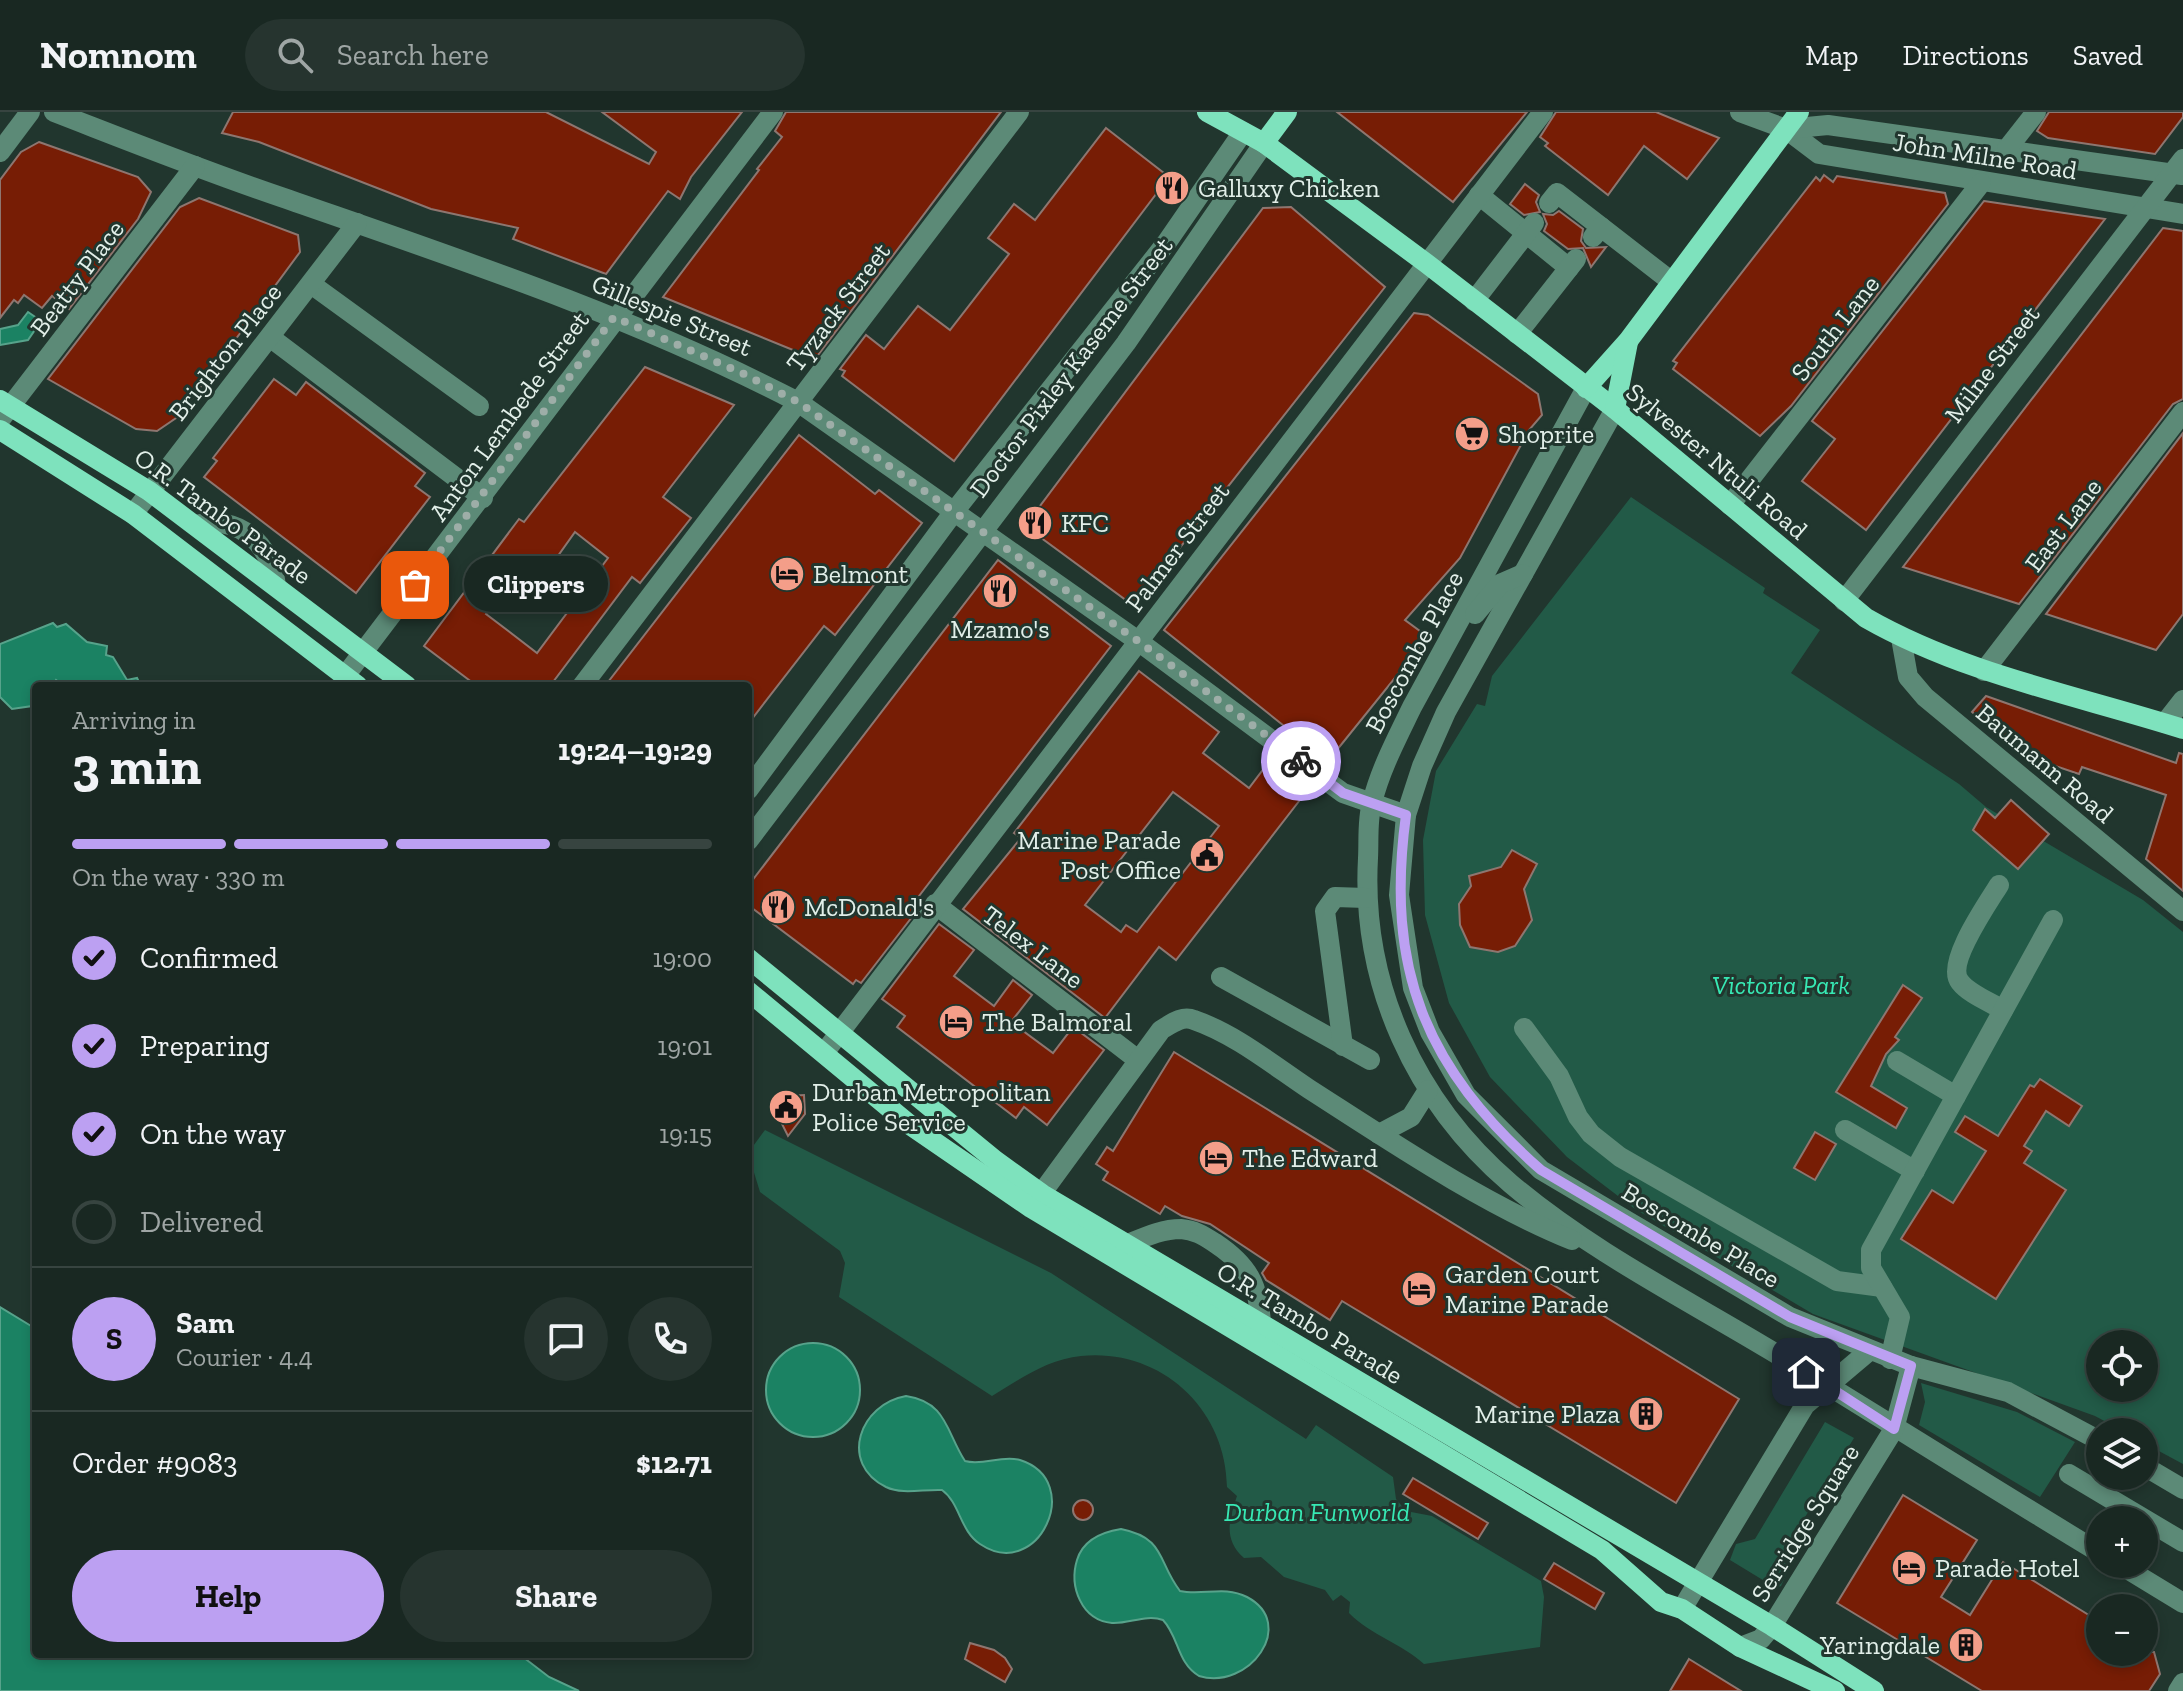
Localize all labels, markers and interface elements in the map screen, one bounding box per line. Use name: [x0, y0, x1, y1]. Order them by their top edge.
search box: [245, 19, 805, 91]
text: Nomnom: [40, 32, 197, 78]
icon: search: [273, 33, 317, 77]
text: Search here: [337, 37, 489, 73]
text: Map: [1805, 39, 1858, 72]
text: Directions: [1902, 39, 2029, 72]
text: Saved: [2073, 39, 2143, 72]
street label: John Milne Road: [1891, 126, 2079, 186]
restaurant icon: Galluxy Chicken: [1153, 169, 1191, 207]
place label: Galluxy Chicken: [1198, 172, 1380, 204]
street label: Beatty Place: [23, 214, 131, 342]
street label: Doctor Pixley Kaseme Street: [963, 230, 1180, 504]
street label: Tyzack Street: [779, 236, 897, 378]
street label: Gillespie Street: [587, 267, 757, 363]
street label: South Lane: [1784, 269, 1886, 387]
street label: Brighton Place: [162, 277, 288, 427]
street label: Milne Street: [1937, 299, 2047, 429]
street label: Anton Lembede Street: [422, 305, 596, 527]
street label: Sylvester Ntuli Road: [1620, 376, 1814, 546]
supermarket icon: Shoprite: [1453, 415, 1491, 453]
place label: Shoprite: [1498, 418, 1594, 450]
street label: O.R. Tambo Parade: [128, 441, 318, 591]
street label: East Lane: [2018, 472, 2108, 578]
street label: Palmer Street: [1118, 476, 1236, 618]
restaurant icon: KFC: [1016, 504, 1054, 542]
place label: KFC: [1061, 507, 1109, 539]
pin: [381, 551, 449, 619]
hotel icon: Belmont: [768, 555, 806, 593]
callout: Clippers: [463, 557, 607, 613]
place label: Belmont: [813, 558, 909, 590]
icon: bag: [393, 563, 437, 607]
street label: Boscombe Place: [1358, 566, 1470, 738]
text: Clippers: [487, 568, 585, 600]
restaurant icon: Mzamo's: [981, 572, 1019, 610]
place label: Mzamo's: [950, 613, 1050, 645]
street label: Baumann Road: [1970, 696, 2120, 830]
text: Arriving in: [72, 704, 195, 736]
courier: [1261, 721, 1341, 801]
text: 19:24–19:29: [558, 732, 712, 768]
text: 3 min: [72, 735, 201, 797]
icon: bike: [1279, 739, 1323, 783]
place label: Marine Parade Post Office: [1017, 824, 1181, 886]
public building icon: Marine Parade Post Office: [1188, 836, 1226, 874]
text: On the way · 330 m: [72, 861, 284, 893]
restaurant icon: McDonald's: [759, 888, 797, 926]
place label: McDonald's: [804, 891, 934, 923]
street label: Telex Lane: [976, 899, 1090, 995]
icon: check: [72, 936, 116, 980]
text: Confirmed: [140, 940, 278, 976]
text: 19:00: [652, 942, 712, 974]
park label: Victoria Park: [1712, 969, 1850, 1001]
hotel icon: The Balmoral: [937, 1003, 975, 1041]
place label: The Balmoral: [982, 1006, 1132, 1038]
icon: check: [72, 1024, 116, 1068]
text: Preparing: [140, 1028, 270, 1064]
text: 19:01: [657, 1030, 712, 1062]
place label: Durban Metropolitan Police Service: [812, 1076, 1051, 1138]
public building icon: Durban Metropolitan Police Service: [767, 1088, 805, 1126]
icon: check: [72, 1112, 116, 1156]
text: On the way: [140, 1116, 286, 1152]
text: 19:15: [659, 1118, 712, 1150]
hotel icon: The Edward: [1197, 1139, 1235, 1177]
place label: The Edward: [1242, 1142, 1378, 1174]
street label: Boscombe Place: [1616, 1175, 1786, 1295]
text: Delivered: [140, 1204, 263, 1240]
street label: O.R. Tambo Parade: [1211, 1255, 1409, 1391]
place label: Garden Court Marine Parade: [1445, 1258, 1609, 1320]
hotel icon: Garden Court Marine Parade: [1400, 1270, 1438, 1308]
button: chat: [524, 1297, 608, 1381]
button: phone: [628, 1297, 712, 1381]
text: Sam: [176, 1305, 234, 1341]
text: S: [106, 1321, 122, 1357]
map controls: [2086, 1330, 2158, 1666]
button: locate: [2086, 1330, 2158, 1402]
pin: [1772, 1338, 1840, 1406]
text: Courier · 4.4: [176, 1341, 313, 1373]
icon: home: [1784, 1350, 1828, 1394]
building icon: Marine Plaza: [1627, 1395, 1665, 1433]
place label: Marine Plaza: [1475, 1398, 1620, 1430]
button: layers: [2086, 1418, 2158, 1490]
street label: Serridge Square: [1744, 1438, 1866, 1608]
text: Order #9083: [72, 1445, 238, 1481]
text: $12.71: [636, 1445, 712, 1481]
park label: Durban Funworld: [1224, 1496, 1410, 1528]
button: +: [2086, 1506, 2158, 1578]
hotel icon: Parade Hotel: [1890, 1549, 1928, 1587]
button: Help: [72, 1550, 384, 1642]
button: Share: [400, 1550, 712, 1642]
place label: Parade Hotel: [1935, 1552, 2079, 1584]
button: −: [2086, 1594, 2158, 1666]
building icon: Yaringdale: [1947, 1626, 1985, 1664]
place label: Yaringdale: [1819, 1629, 1940, 1661]

